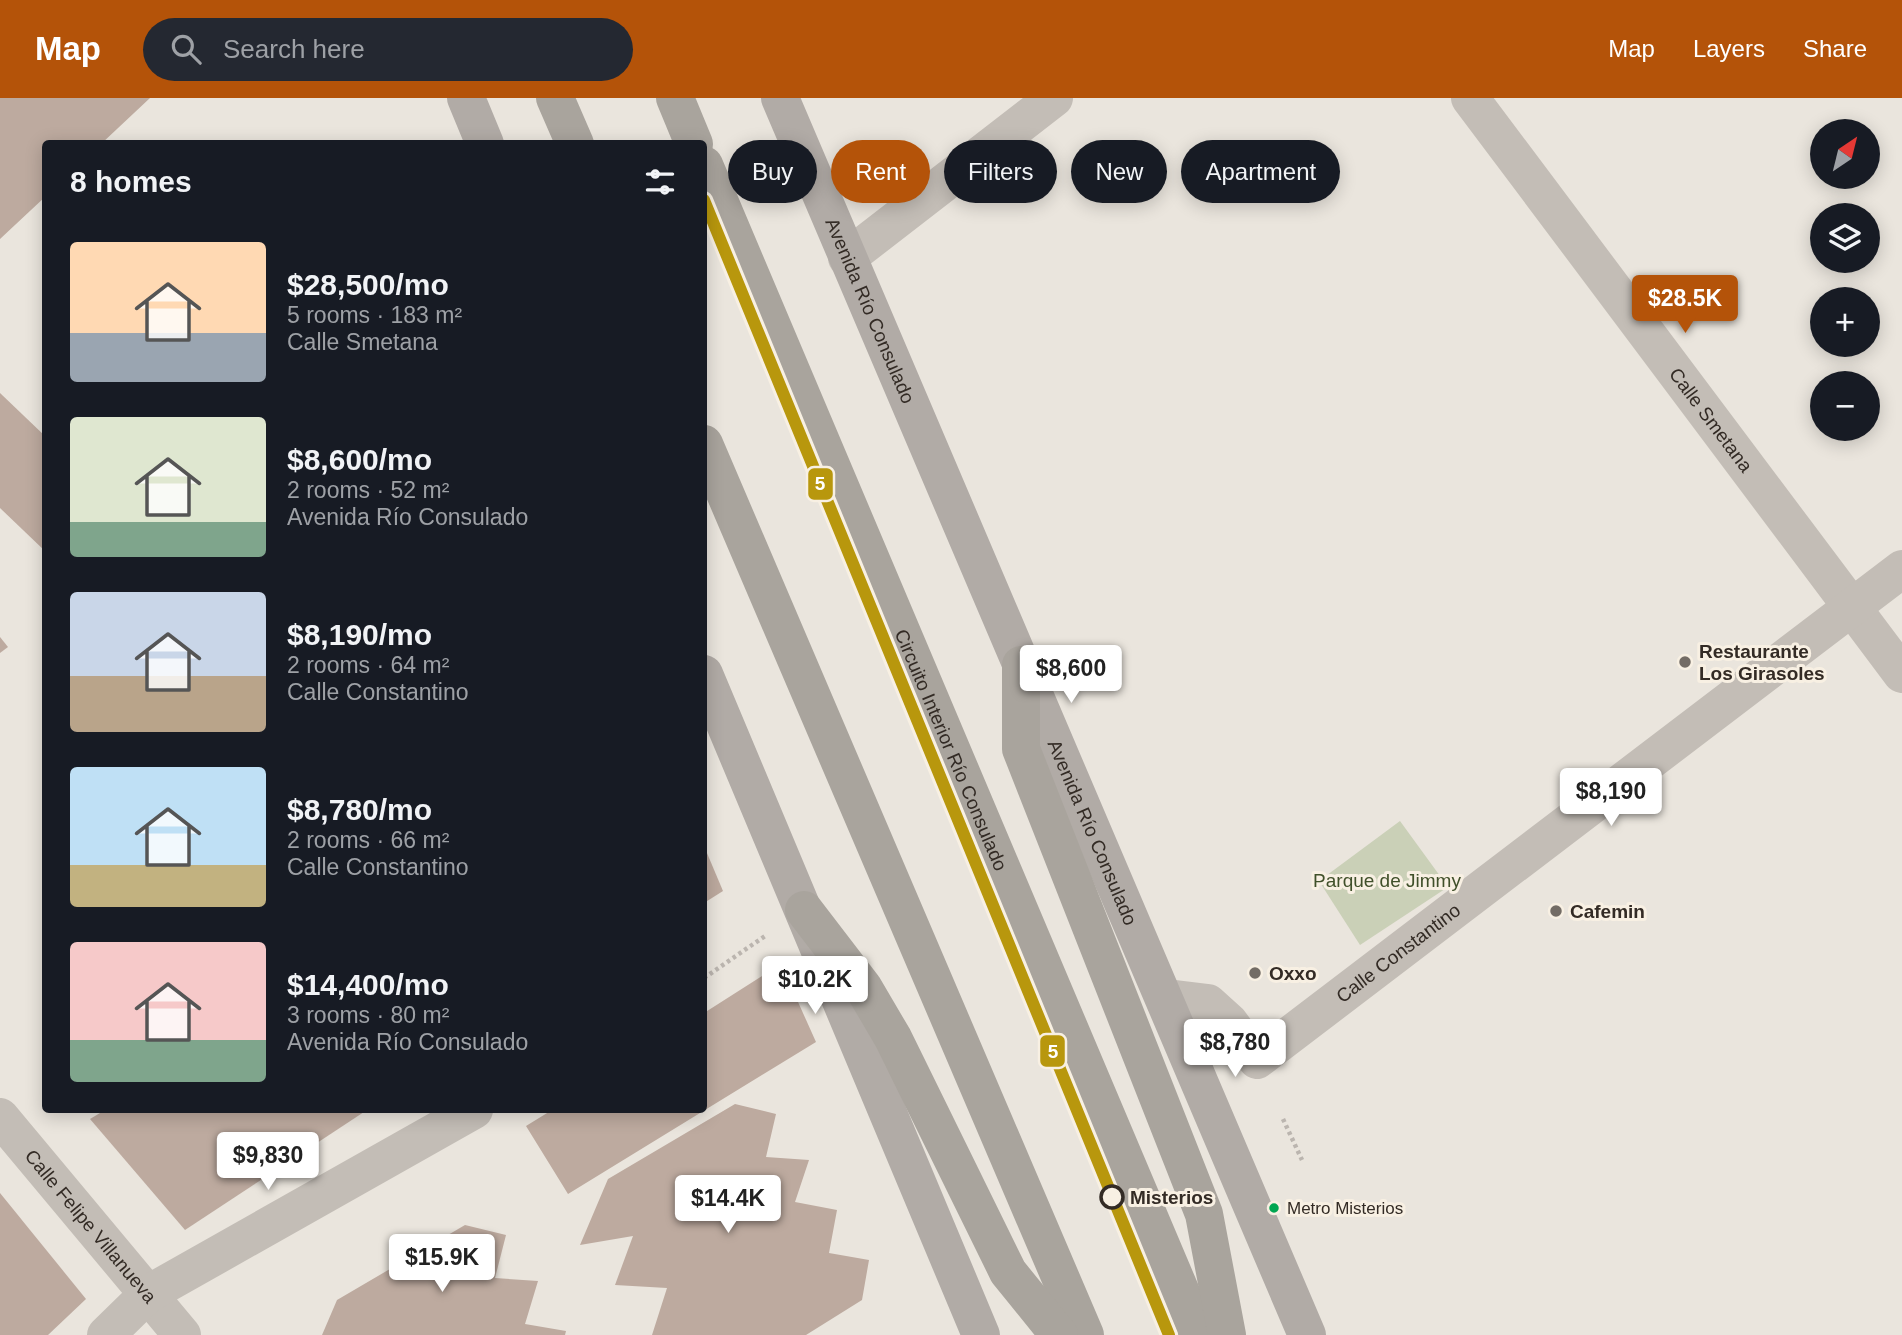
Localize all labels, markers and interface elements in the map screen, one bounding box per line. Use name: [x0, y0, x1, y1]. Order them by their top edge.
search box: [143, 18, 633, 81]
text: Map: [35, 30, 101, 67]
icon: search: [167, 30, 205, 68]
text: Search here: [223, 34, 365, 64]
text: Map: [1608, 35, 1655, 62]
text: Layers: [1693, 35, 1765, 62]
text: Share: [1803, 35, 1867, 62]
north arrow: [1810, 119, 1880, 189]
map controls: [1810, 119, 1880, 441]
chip: Buy: [728, 140, 817, 203]
chip: Rent: [831, 140, 930, 203]
chip: Filters: [944, 140, 1057, 203]
chip: New: [1071, 140, 1167, 203]
chip: Apartment: [1181, 140, 1340, 203]
icon: filters: [641, 163, 679, 201]
text: 8 homes: [70, 165, 192, 198]
button: layers: [1810, 203, 1880, 273]
street label: Avenida Río Consulado: [822, 215, 919, 406]
text: $28,500/mo: [287, 268, 449, 301]
icon: home: [126, 270, 210, 354]
pin: $28.5K: [1628, 275, 1742, 335]
text: $28.5K: [1648, 285, 1722, 311]
button: +: [1810, 287, 1880, 357]
text: 5 rooms · 183 m²: [287, 302, 462, 328]
text: Calle Smetana: [287, 329, 438, 355]
street label: Calle Smetana: [1665, 363, 1757, 476]
button: −: [1810, 371, 1880, 441]
text: $8,600/mo: [287, 443, 432, 476]
icon: home: [126, 445, 210, 529]
line badge: 5: [807, 467, 834, 501]
text: 5: [815, 473, 826, 494]
text: 2 rooms · 52 m²: [287, 477, 449, 503]
text: Avenida Río Consulado: [287, 504, 528, 530]
text: $8,190/mo: [287, 618, 432, 651]
icon: home: [126, 620, 210, 704]
street label: Circuito Interior Río Consulado: [891, 626, 1012, 874]
place label: Restaurante Los Girasoles: [1699, 641, 1825, 684]
pin: $8,600: [1014, 646, 1128, 705]
text: 2 rooms · 64 m²: [287, 652, 449, 678]
marker: Restaurante Los Girasoles: [1677, 654, 1693, 670]
text: $8,600: [1036, 655, 1106, 681]
text: Calle Constantino: [287, 679, 469, 705]
street label: Avenida Río Consulado: [1044, 736, 1142, 928]
pin: $8,190: [1554, 768, 1668, 828]
text: $8,190: [1576, 778, 1646, 804]
text: $8,780/mo: [287, 793, 432, 826]
icon: home: [126, 795, 210, 879]
text: 2 rooms · 66 m²: [287, 827, 449, 853]
text: Calle Constantino: [287, 854, 469, 880]
park label: Parque de Jimmy: [1313, 870, 1461, 891]
street label: Calle Constantino: [1332, 899, 1464, 1007]
place label: Cafemin: [1570, 901, 1645, 922]
marker: Cafemin: [1548, 903, 1564, 919]
pin: $10.2K: [758, 956, 872, 1016]
place label: Oxxo: [1269, 963, 1317, 984]
marker: Oxxo: [1247, 965, 1263, 981]
text: $10.2K: [778, 966, 852, 992]
text: $14,400/mo: [287, 968, 449, 1001]
icon: home: [126, 970, 210, 1054]
text: 3 rooms · 80 m²: [287, 1002, 449, 1028]
pin: $8,780: [1178, 1020, 1292, 1079]
text: Avenida Río Consulado: [287, 1029, 528, 1055]
text: $8,780: [1200, 1029, 1270, 1055]
line badge: 5: [1039, 1034, 1066, 1068]
text: 5: [1048, 1041, 1059, 1062]
pin: $9,830: [211, 1132, 325, 1192]
text: $9,830: [233, 1142, 303, 1168]
street label: Calle Felipe Villanueva: [21, 1145, 161, 1307]
pin: $14.4K: [671, 1176, 785, 1235]
text: $14.4K: [691, 1185, 765, 1211]
marker: Misterios: [1100, 1185, 1124, 1209]
place label: Misterios: [1130, 1187, 1213, 1208]
place label: Metro Misterios: [1287, 1199, 1403, 1218]
marker: Metro Misterios: [1267, 1201, 1281, 1215]
pin: $15.9K: [385, 1234, 499, 1294]
text: $15.9K: [405, 1244, 479, 1270]

